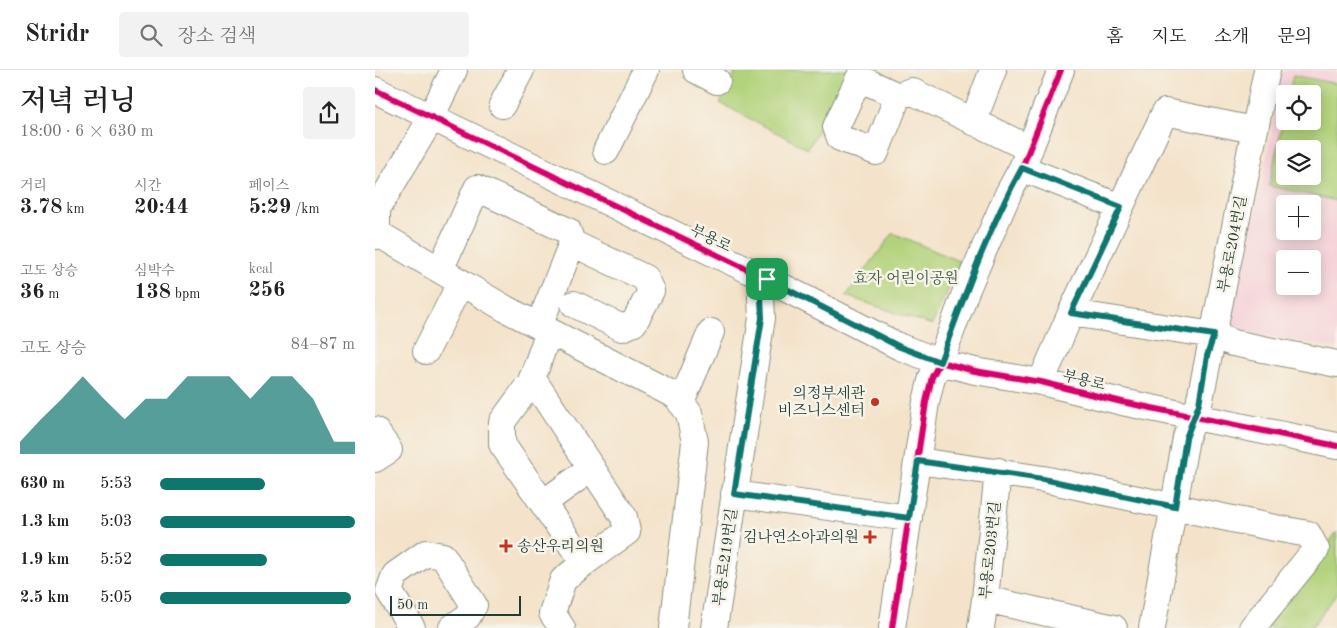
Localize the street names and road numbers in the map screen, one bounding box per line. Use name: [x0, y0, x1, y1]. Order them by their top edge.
street label: 부용로204번길: [1215, 194, 1250, 294]
street label: 부용로: [688, 221, 734, 256]
street label: 부용로: [1061, 367, 1108, 394]
street label: 부용로203번길: [977, 500, 1004, 600]
street label: 부용로219번길: [710, 507, 741, 607]

